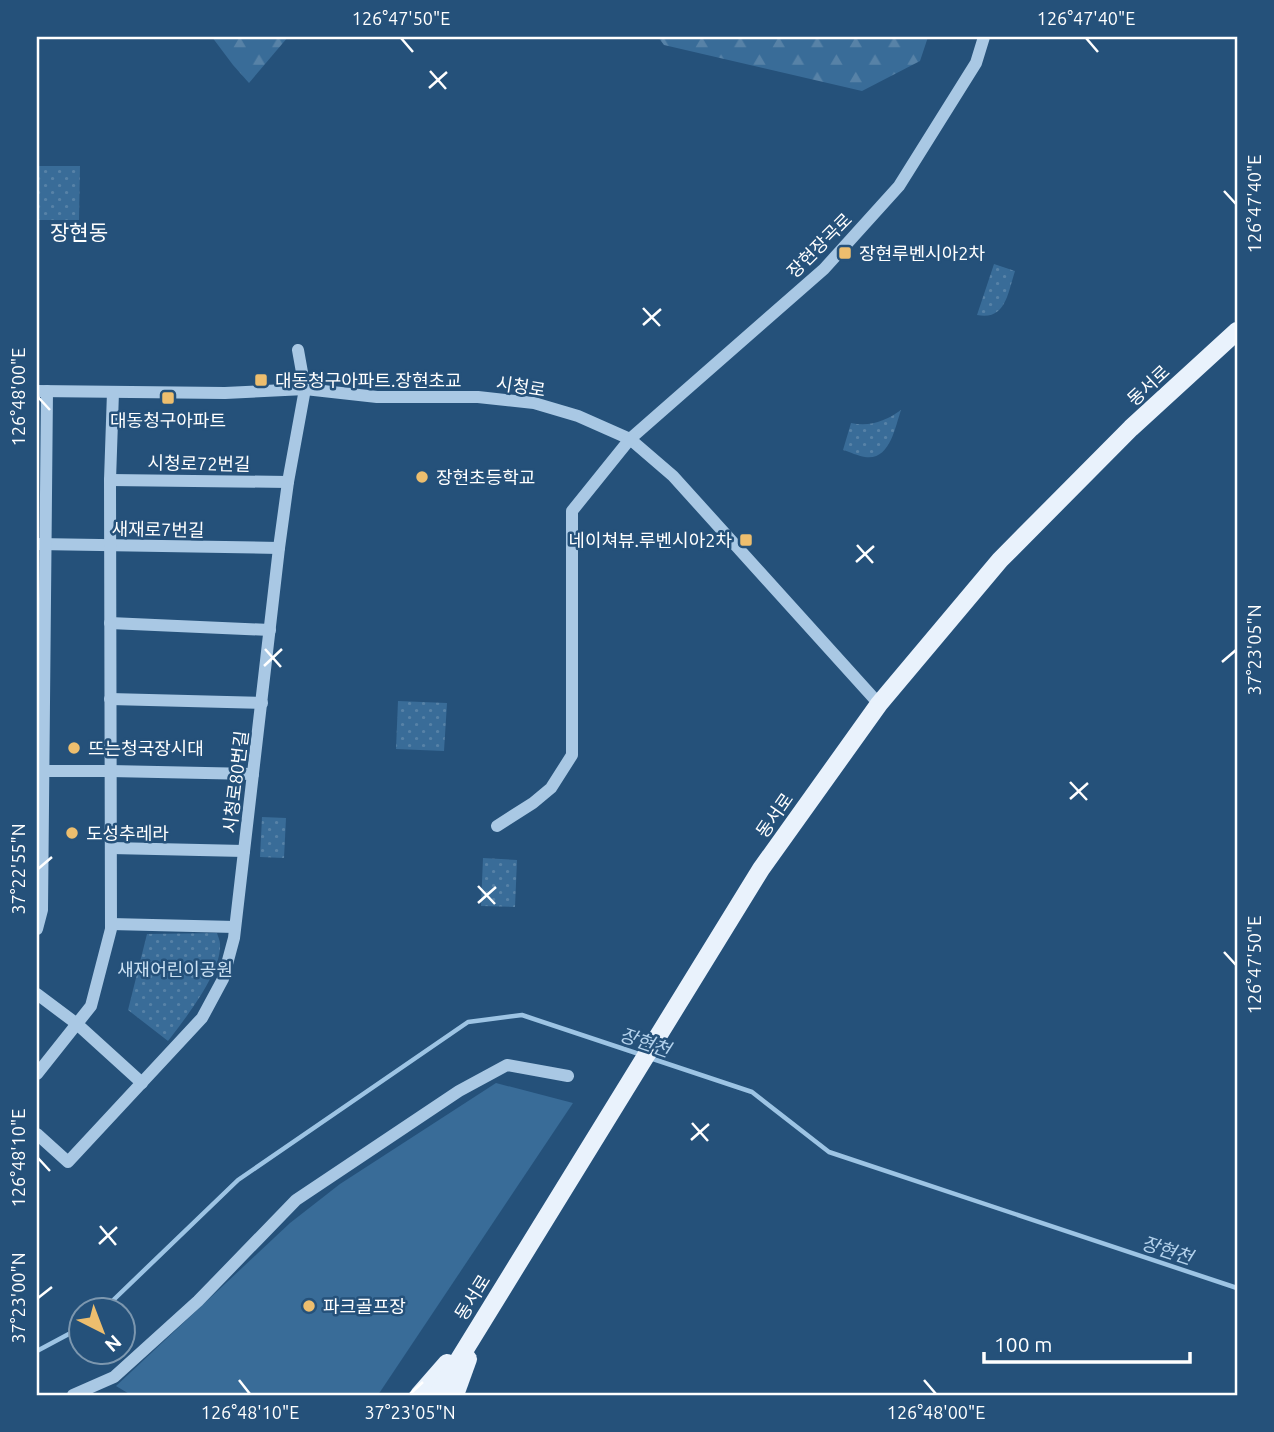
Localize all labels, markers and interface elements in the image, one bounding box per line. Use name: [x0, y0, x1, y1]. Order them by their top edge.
text: 126°47'50"E: [352, 8, 450, 28]
text: 126°47'40"E: [1037, 8, 1135, 28]
text: 126°47'40"E: [1244, 155, 1264, 253]
street label: 장현장곡로: [783, 209, 855, 281]
district label: 장현동: [50, 220, 108, 244]
place label: 장현루벤시아2차: [859, 243, 986, 263]
marker: 장현루벤시아2차: [837, 245, 853, 261]
text: 126°48'00"E: [8, 348, 28, 446]
street label: 동서로: [1123, 361, 1173, 409]
place label: 대동청구아파트.장현초교: [275, 370, 462, 390]
marker: 대동청구아파트.장현초교: [253, 372, 269, 388]
street label: 시청로: [495, 372, 547, 400]
marker: 대동청구아파트: [160, 390, 176, 406]
place label: 대동청구아파트: [110, 410, 226, 430]
street label: 시청로72번길: [147, 452, 251, 474]
place label: 장현초등학교: [436, 467, 535, 487]
marker: 장현초등학교: [414, 469, 430, 485]
street label: 새재로7번길: [111, 518, 205, 540]
place label: 네이쳐뷰.루벤시아2차: [568, 530, 732, 550]
marker: 네이쳐뷰.루벤시아2차: [738, 532, 754, 548]
text: 37°23'05"N: [1244, 604, 1264, 696]
street label: 시청로80번길: [219, 730, 251, 834]
place label: 뜨는청국장시대: [88, 738, 204, 758]
marker: 뜨는청국장시대: [66, 740, 82, 756]
street label: 동서로: [752, 789, 796, 841]
text: 37°22'55"N: [8, 823, 28, 915]
place label: 도성추레라: [86, 823, 169, 843]
marker: 도성추레라: [64, 825, 80, 841]
text: 126°47'50"E: [1244, 916, 1264, 1014]
park label: 새재어린이공원: [117, 959, 233, 979]
water label: 장현천: [617, 1023, 675, 1061]
text: 126°48'10"E: [8, 1109, 28, 1207]
water label: 장현천: [1139, 1231, 1197, 1269]
text: 37°23'00"N: [8, 1252, 28, 1344]
street label: 동서로: [450, 1271, 494, 1323]
north arrow: [66, 1296, 136, 1366]
place label: 파크골프장: [323, 1296, 406, 1316]
marker: 파크골프장: [301, 1298, 317, 1314]
scale bar: [984, 1320, 1190, 1364]
text: N: [101, 1331, 126, 1357]
text: 100 m: [994, 1332, 1052, 1356]
text: 126°48'10"E: [201, 1402, 299, 1422]
text: 37°23'05"N: [364, 1402, 456, 1422]
text: 126°48'00"E: [887, 1402, 985, 1422]

